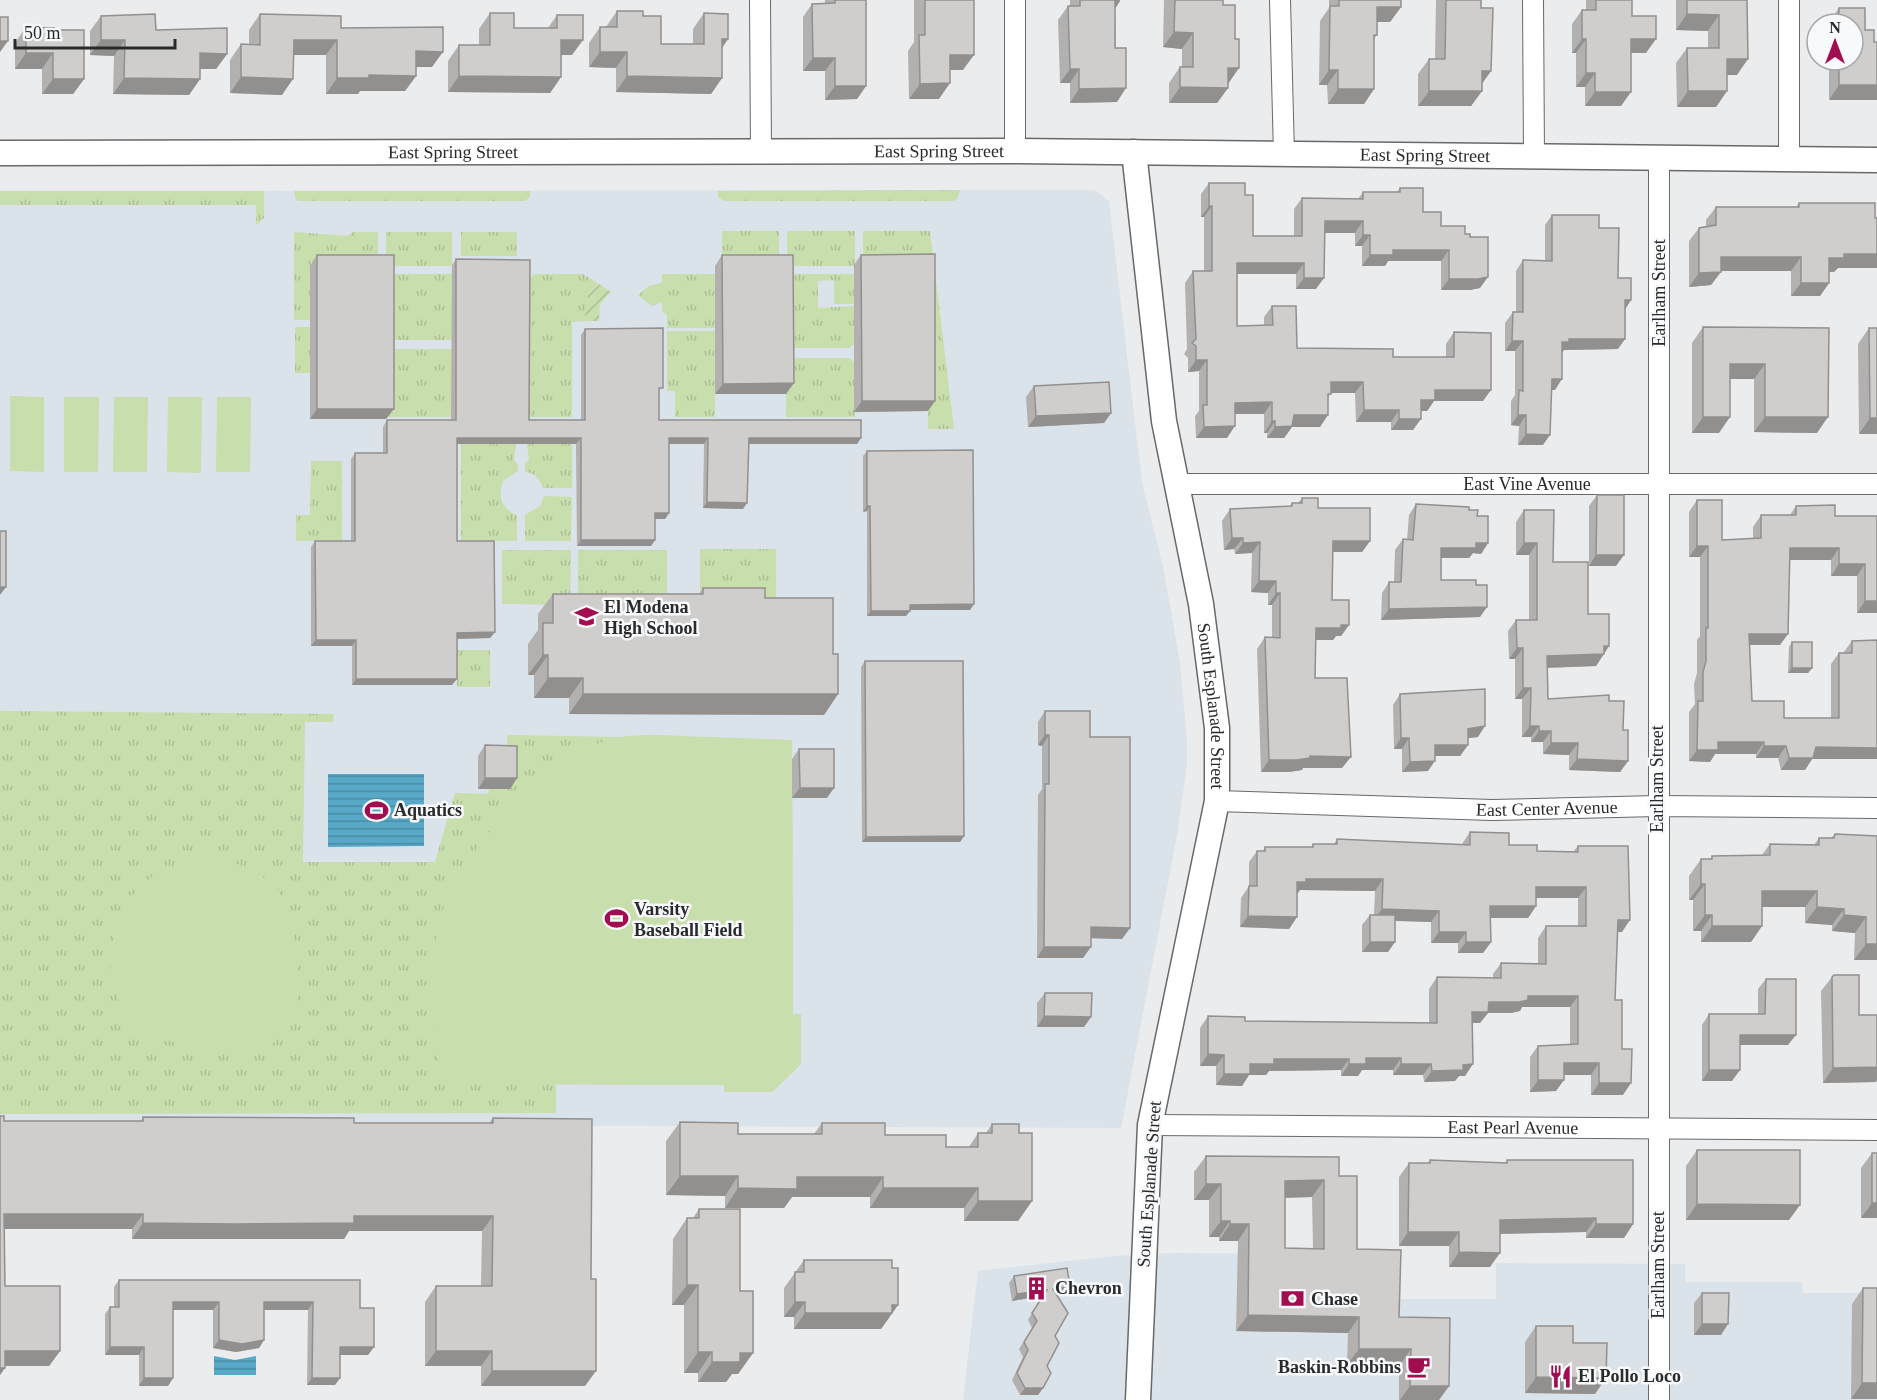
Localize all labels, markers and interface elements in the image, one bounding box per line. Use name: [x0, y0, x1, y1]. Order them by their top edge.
scale bar: [15, 12, 176, 50]
north arrow: [1805, 12, 1865, 72]
text: N: [1829, 19, 1841, 36]
text: 50 m: [24, 23, 61, 43]
street label: East Spring Street: [874, 141, 1004, 161]
street label: East Spring Street: [388, 142, 518, 162]
street label: East Spring Street: [1360, 145, 1490, 166]
street label: Earlham Street: [1649, 239, 1669, 347]
street label: East Vine Avenue: [1463, 474, 1591, 494]
place label: El Modena High School: [604, 597, 698, 638]
school or university icon: El Modena High School: [573, 604, 599, 630]
street label: South Esplanade Street: [1194, 622, 1227, 789]
street label: Earlham Street: [1647, 725, 1667, 833]
sports icon: Aquatics: [363, 797, 389, 823]
street label: East Center Avenue: [1476, 797, 1618, 820]
place label: Aquatics: [394, 800, 462, 820]
place label: Varsity Baseball Field: [634, 899, 743, 940]
sports icon: Varsity Baseball Field: [603, 906, 629, 932]
street label: South Esplanade Street: [1133, 1100, 1165, 1268]
street label: East Pearl Avenue: [1448, 1117, 1578, 1138]
street label: Earlham Street: [1648, 1211, 1668, 1319]
building icon: Chevron: [1024, 1275, 1050, 1301]
place label: Chevron: [1055, 1278, 1122, 1298]
bank icon: Chase: [1280, 1286, 1306, 1312]
place label: Chase: [1311, 1289, 1358, 1309]
cafe icon: Baskin-Robbins: [1406, 1354, 1432, 1380]
place label: Baskin-Robbins: [1278, 1357, 1401, 1377]
restaurant icon: El Pollo Loco: [1547, 1363, 1573, 1389]
place label: El Pollo Loco: [1578, 1366, 1681, 1386]

